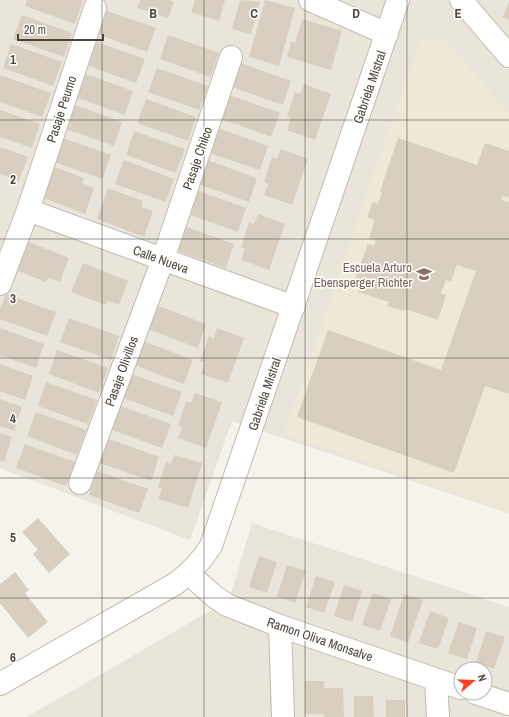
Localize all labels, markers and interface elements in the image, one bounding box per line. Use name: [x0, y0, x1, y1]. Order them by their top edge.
text: B: [149, 5, 157, 22]
text: C: [250, 5, 258, 22]
text: D: [352, 5, 360, 22]
text: E: [454, 5, 462, 22]
scale bar: [18, 16, 103, 42]
text: 20 m: [24, 22, 46, 38]
street label: Gabriela Mistral: [349, 49, 390, 126]
text: 1: [10, 51, 16, 68]
street label: Pasaje Peumo: [43, 73, 80, 145]
street label: Pasaje Chilco: [179, 124, 216, 192]
text: 2: [10, 171, 16, 188]
street label: Calle Nueva: [131, 242, 191, 277]
place label: Escuela Arturo Ebensperger Richter: [314, 259, 412, 291]
school or university icon: Escuela Arturo Ebensperger Richter: [415, 265, 433, 283]
text: 3: [10, 290, 16, 307]
street label: Pasaje Olivillos: [101, 334, 142, 409]
street label: Gabriela Mistral: [244, 356, 285, 433]
text: 4: [10, 410, 16, 427]
text: 5: [10, 529, 16, 546]
street label: Ramon Oliva Monsalve: [265, 613, 375, 666]
text: 6: [10, 649, 16, 666]
north arrow: [453, 661, 493, 701]
text: N: [475, 672, 490, 683]

